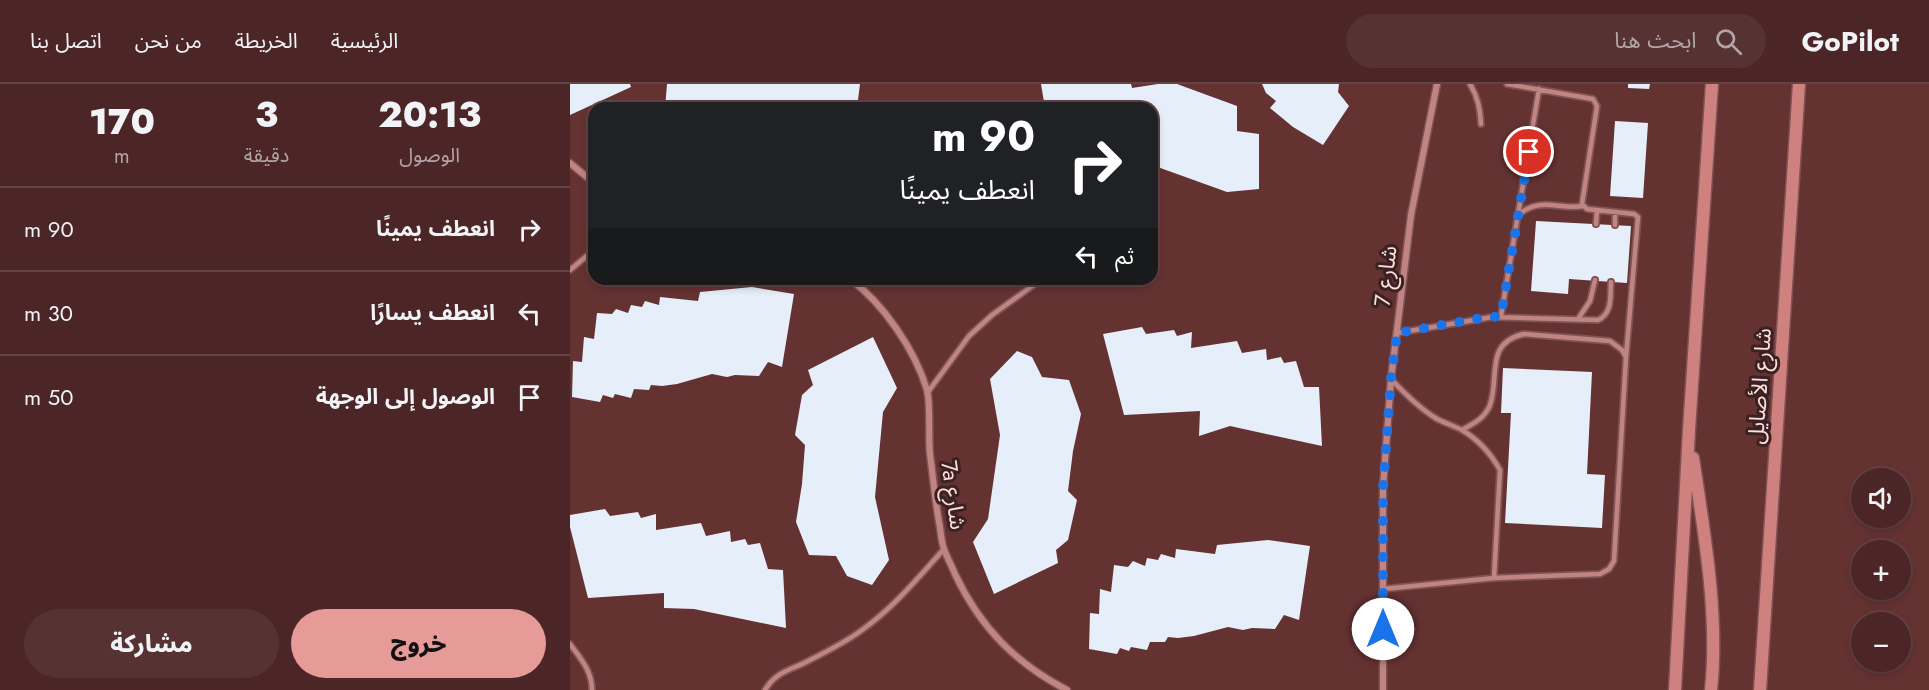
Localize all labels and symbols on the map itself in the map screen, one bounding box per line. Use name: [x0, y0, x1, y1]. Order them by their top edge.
pin: [1503, 126, 1554, 177]
street label: شارع 7: [1365, 244, 1406, 308]
street label: شارع الأصايل: [1739, 327, 1780, 445]
street label: 7a شارع: [932, 458, 975, 532]
position arrow: [1351, 597, 1415, 661]

